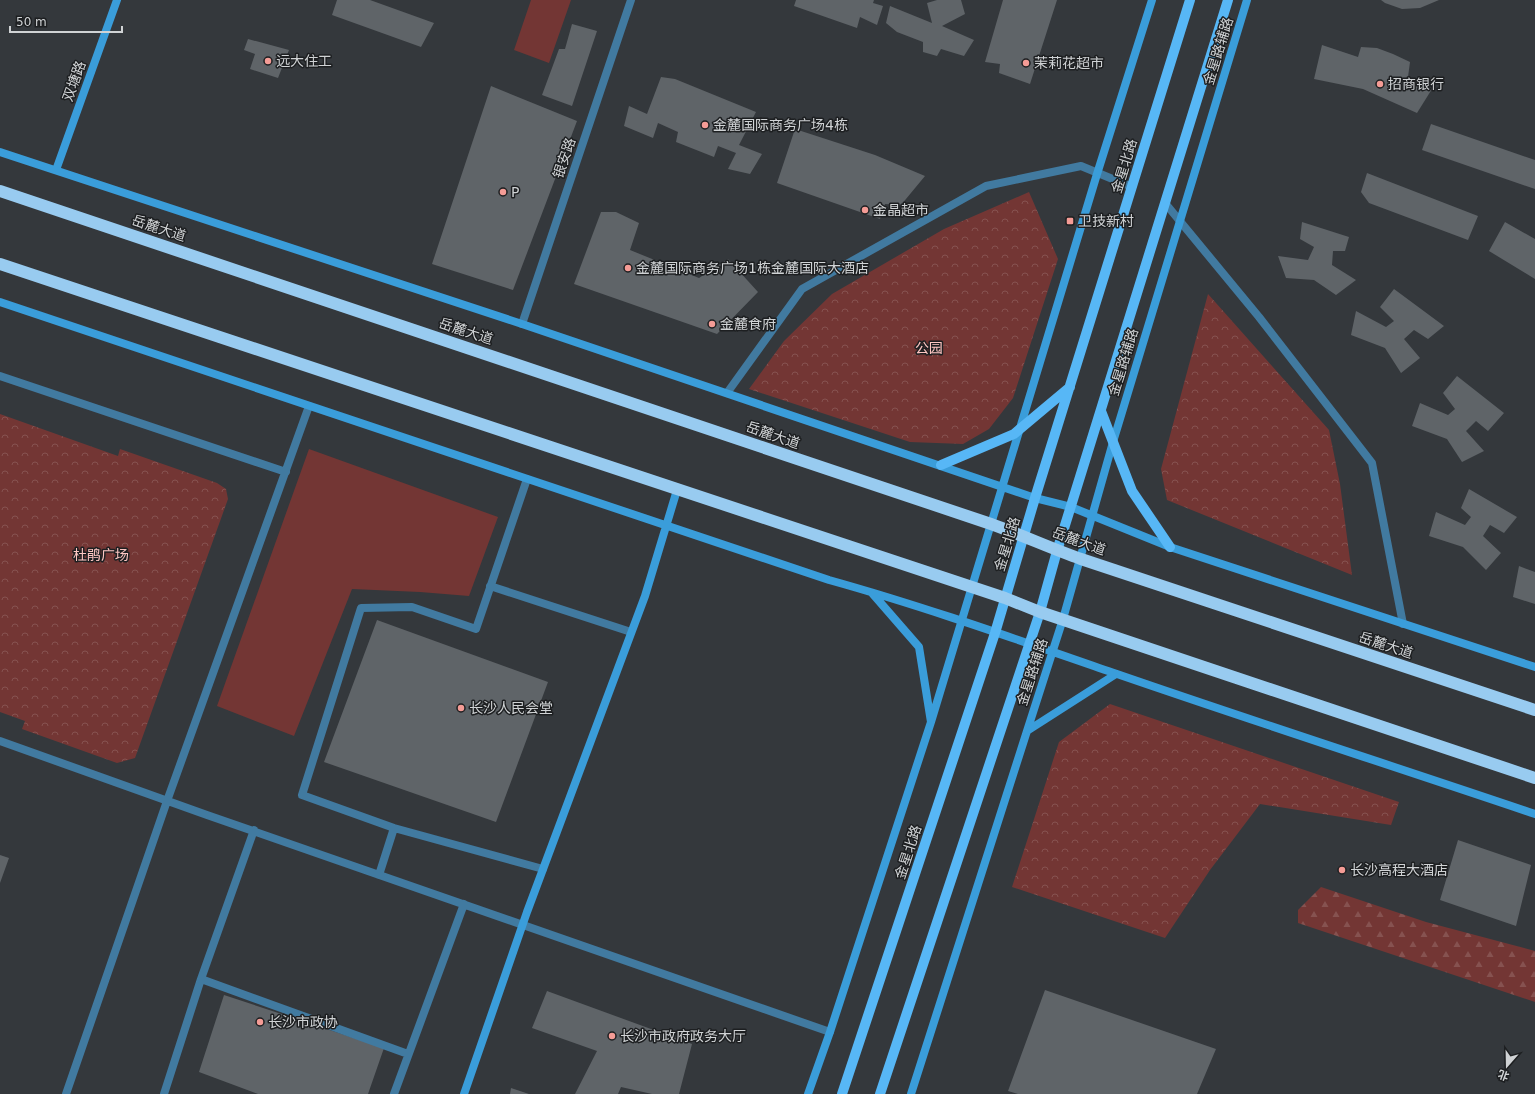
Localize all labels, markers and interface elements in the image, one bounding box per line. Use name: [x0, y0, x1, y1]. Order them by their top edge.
scale bar: [10, 8, 122, 34]
text: 50 m: [16, 15, 47, 29]
street label: 金星路辅路: [1200, 15, 1236, 87]
place label: 远大住工: [276, 53, 332, 69]
place label: 茉莉花超市: [1034, 55, 1104, 71]
marker: 远大住工: [263, 56, 273, 66]
marker: 茉莉花超市: [1021, 58, 1031, 68]
street label: 双塘路: [59, 59, 89, 103]
place label: 招商银行: [1388, 76, 1444, 92]
marker: 招商银行: [1375, 79, 1385, 89]
place label: 金麓国际商务广场4栋: [713, 117, 848, 133]
marker: 金麓国际商务广场4栋: [700, 120, 710, 130]
street label: 银安路: [550, 136, 578, 180]
street label: 金星北路: [1108, 137, 1140, 195]
place label: P: [511, 184, 519, 200]
marker: P: [498, 187, 508, 197]
place label: 金晶超市: [873, 202, 929, 218]
marker: 金晶超市: [860, 205, 870, 215]
street label: 岳麓大道: [130, 212, 188, 244]
place label: 卫技新村: [1078, 213, 1134, 229]
marker: 卫技新村: [1065, 216, 1075, 226]
place label: 金麓国际商务广场1栋金麓国际大酒店: [636, 260, 869, 276]
marker: 金麓国际商务广场1栋金麓国际大酒店: [623, 263, 633, 273]
street label: 岳麓大道: [437, 315, 495, 347]
place label: 金麓食府: [720, 316, 776, 332]
marker: 金麓食府: [707, 319, 717, 329]
street label: 金星路辅路: [1105, 326, 1141, 398]
park label: 公园: [915, 340, 943, 356]
street label: 岳麓大道: [744, 418, 802, 452]
street label: 金星北路: [991, 515, 1023, 573]
street label: 岳麓大道: [1050, 524, 1108, 558]
park label: 杜鹃广场: [73, 547, 129, 563]
street label: 岳麓大道: [1357, 629, 1415, 661]
street label: 金星路辅路: [1014, 636, 1050, 708]
place label: 长沙人民会堂: [469, 700, 553, 716]
marker: 长沙人民会堂: [456, 703, 466, 713]
street label: 金星北路: [892, 823, 924, 881]
place label: 长沙高程大酒店: [1350, 862, 1448, 878]
marker: 长沙高程大酒店: [1337, 865, 1347, 875]
place label: 长沙市政协: [268, 1014, 338, 1030]
marker: 长沙市政协: [255, 1017, 265, 1027]
place label: 长沙市政府政务大厅: [620, 1028, 746, 1044]
marker: 长沙市政府政务大厅: [607, 1031, 617, 1041]
north arrow: [1487, 1046, 1527, 1086]
text: 北: [1496, 1067, 1511, 1083]

